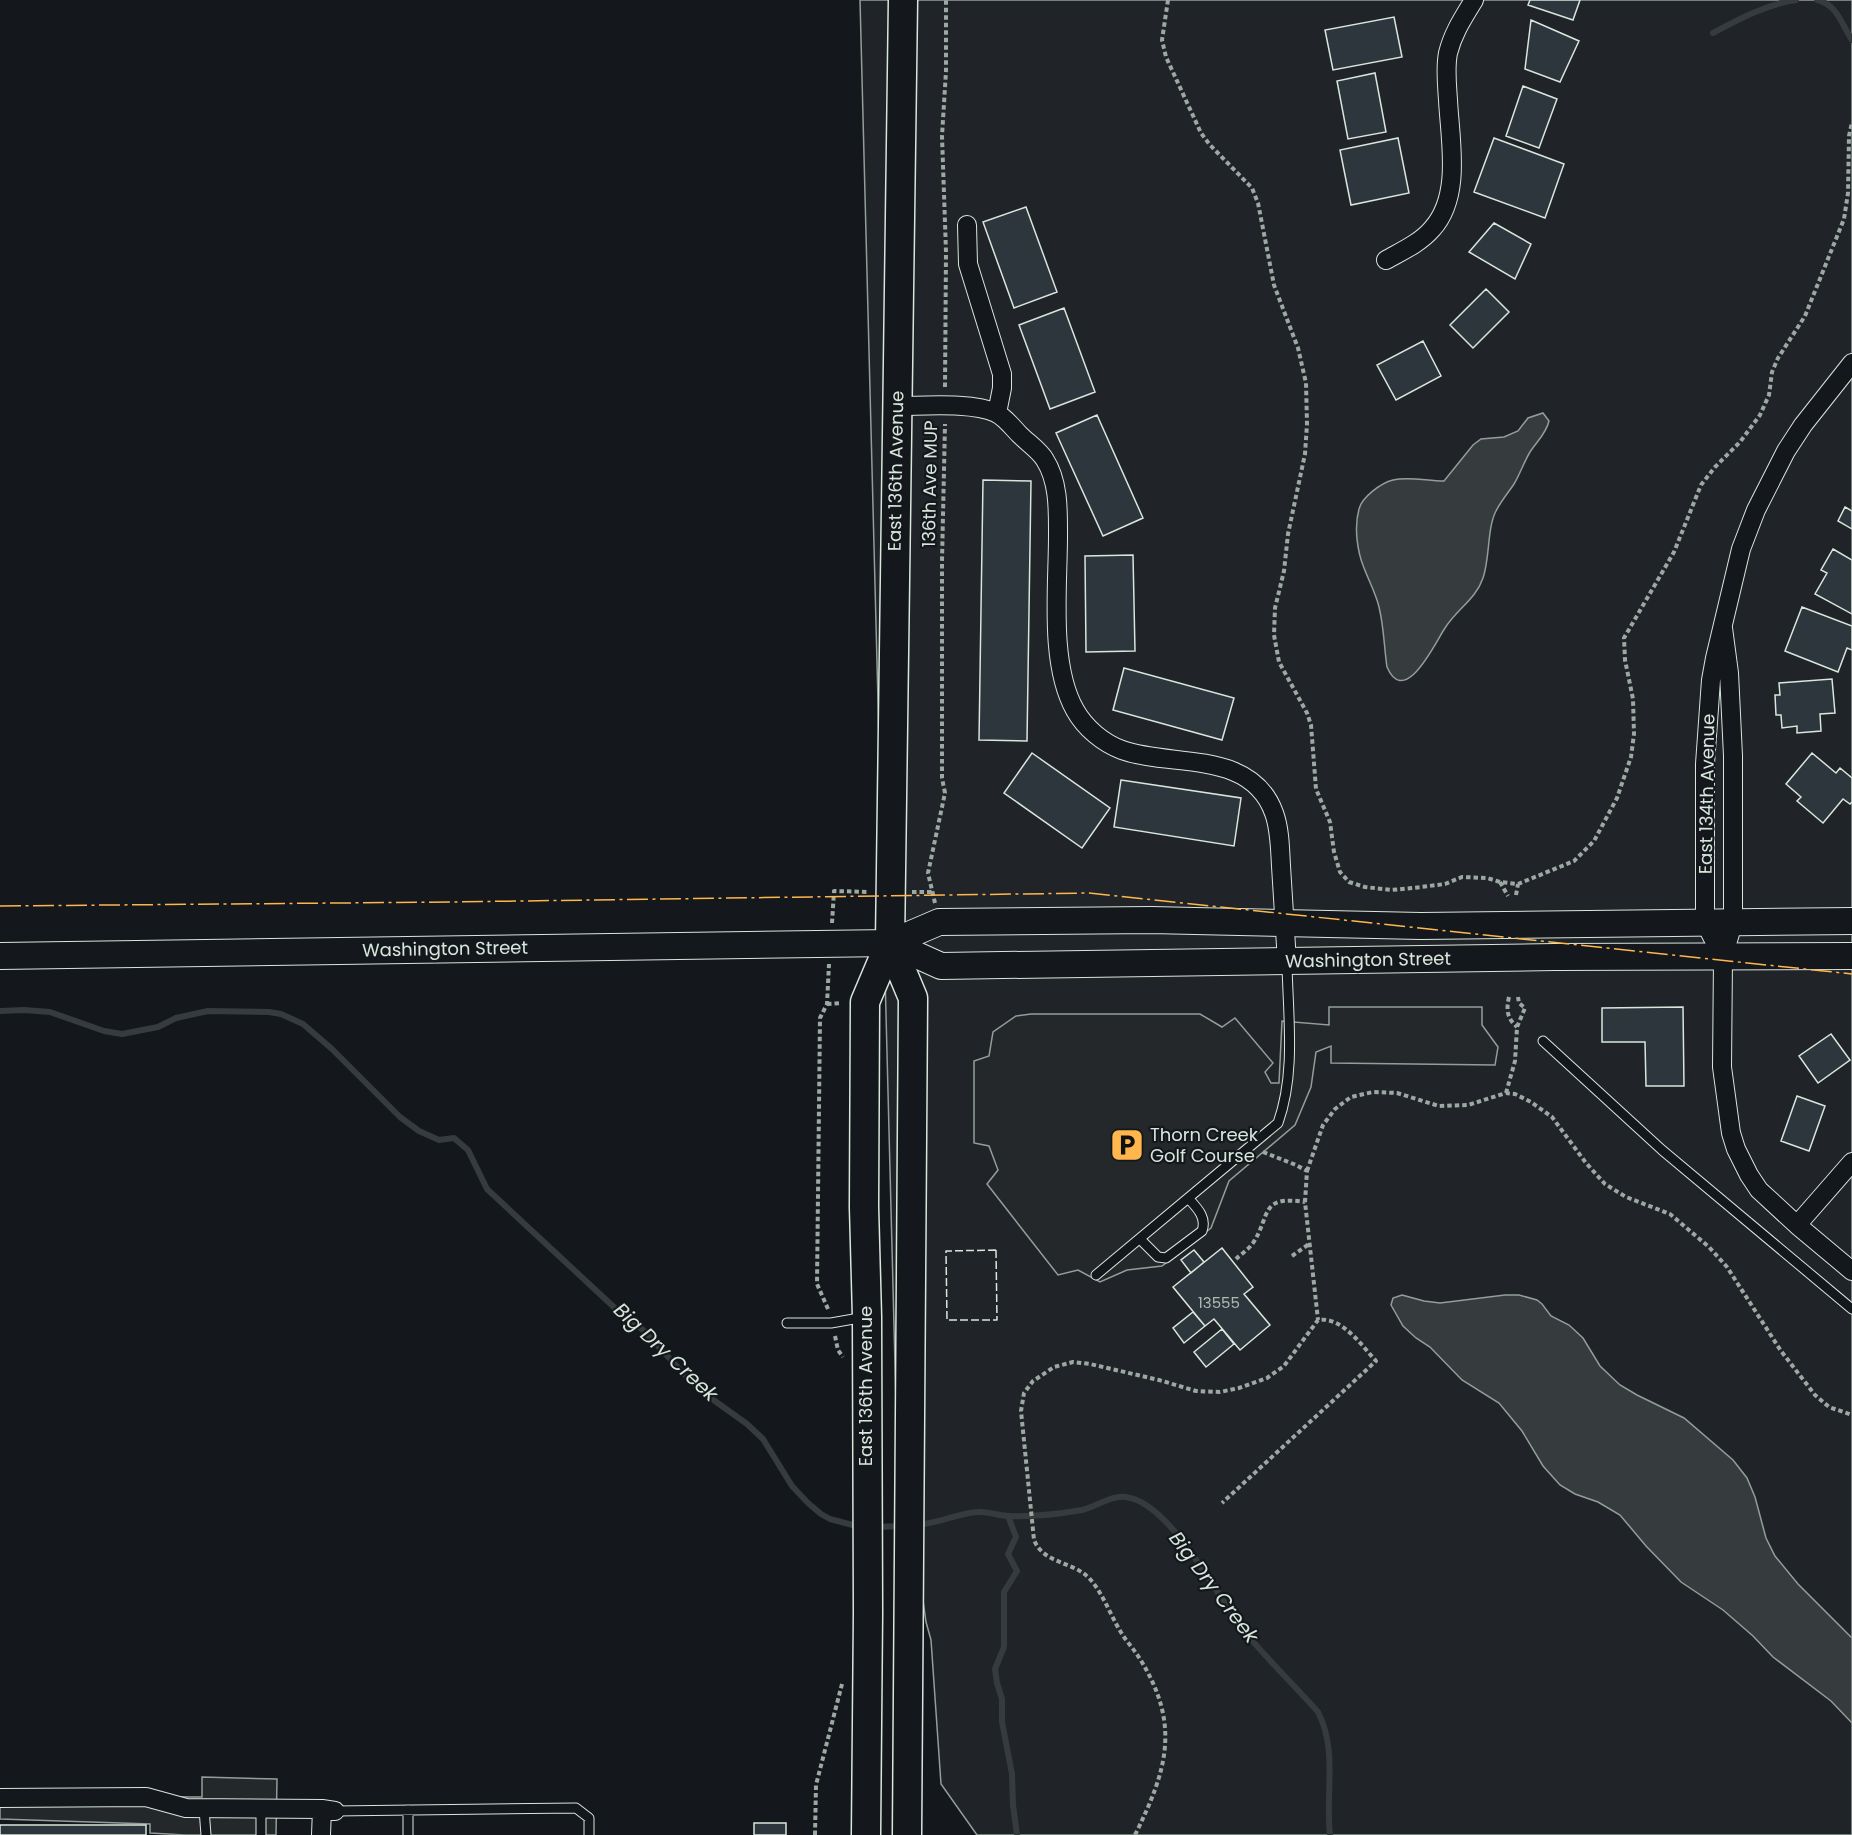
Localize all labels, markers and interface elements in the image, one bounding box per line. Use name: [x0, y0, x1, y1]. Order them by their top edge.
street label: East 136th Avenue: [882, 391, 909, 551]
street label: 136th Ave MUP: [916, 420, 943, 548]
street label: East 134th Avenue: [1693, 714, 1720, 874]
street label: Washington Street: [362, 935, 528, 962]
street label: Washington Street: [1285, 946, 1451, 973]
place label: Thorn Creek Golf Course: [1150, 1122, 1259, 1168]
parking icon: Thorn Creek Golf Course: [1109, 1127, 1145, 1163]
house number: 13555: [1198, 1292, 1240, 1313]
water label: Big Dry Creek: [608, 1296, 726, 1409]
street label: East 136th Avenue: [853, 1306, 878, 1466]
water label: Big Dry Creek: [1163, 1525, 1266, 1650]

